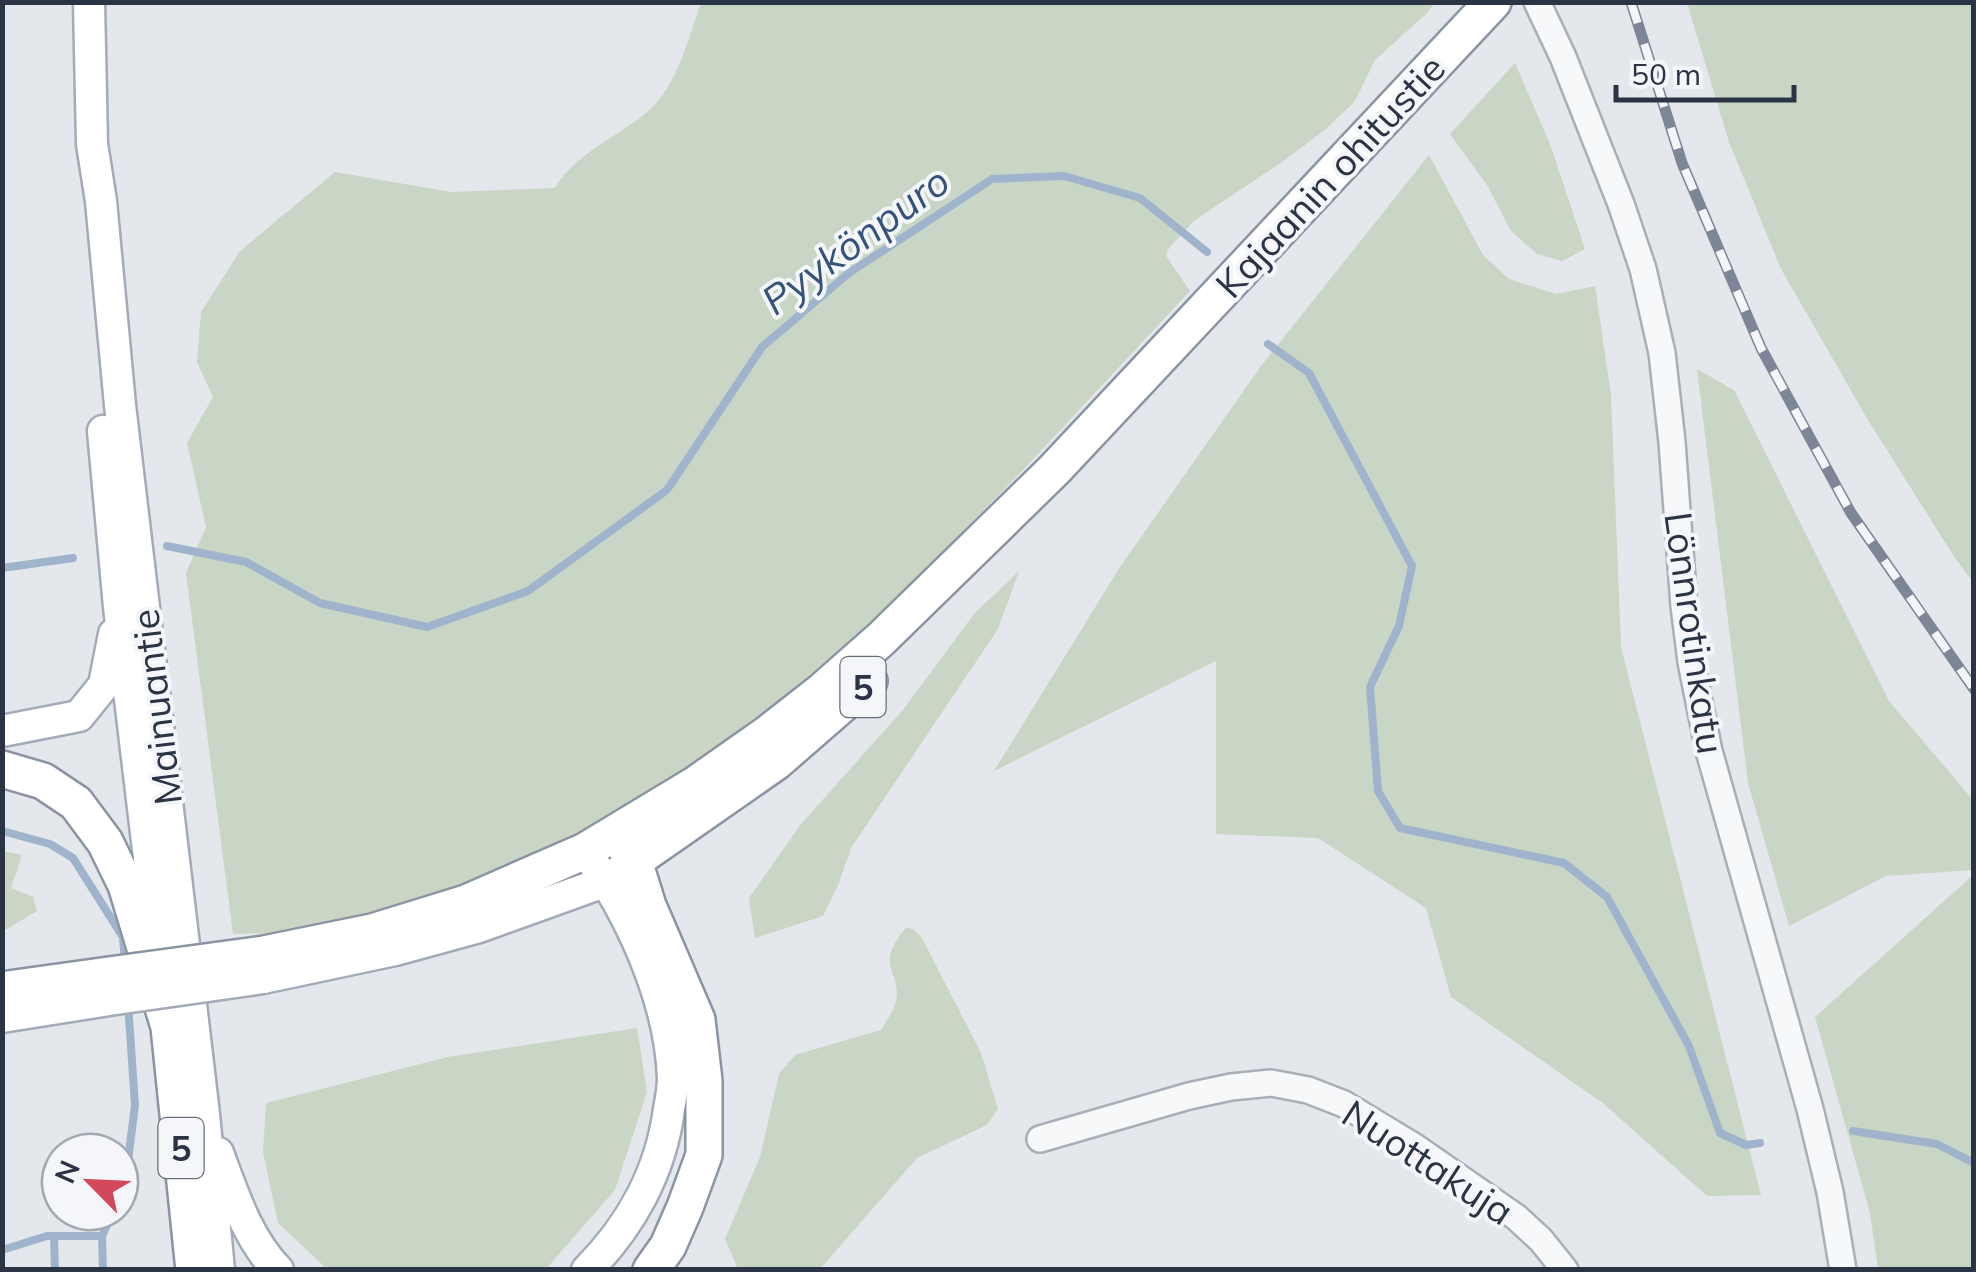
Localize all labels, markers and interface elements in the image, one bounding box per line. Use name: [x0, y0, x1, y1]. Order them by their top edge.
scale bar: [1616, 40, 1794, 102]
street label: Kajaanin ohitustie: [1205, 44, 1455, 308]
text: 50 m: [1631, 55, 1701, 93]
water label: Pyykönpuro: [751, 155, 959, 325]
street label: Lönnrotinkatu: [1654, 509, 1736, 757]
street label: Mainuantie: [120, 606, 192, 808]
road number: 5: [840, 657, 886, 717]
street label: Nuottakuja: [1334, 1089, 1522, 1235]
road number: 5: [158, 1118, 204, 1178]
north arrow: [40, 1132, 140, 1232]
text: N: [46, 1155, 87, 1188]

